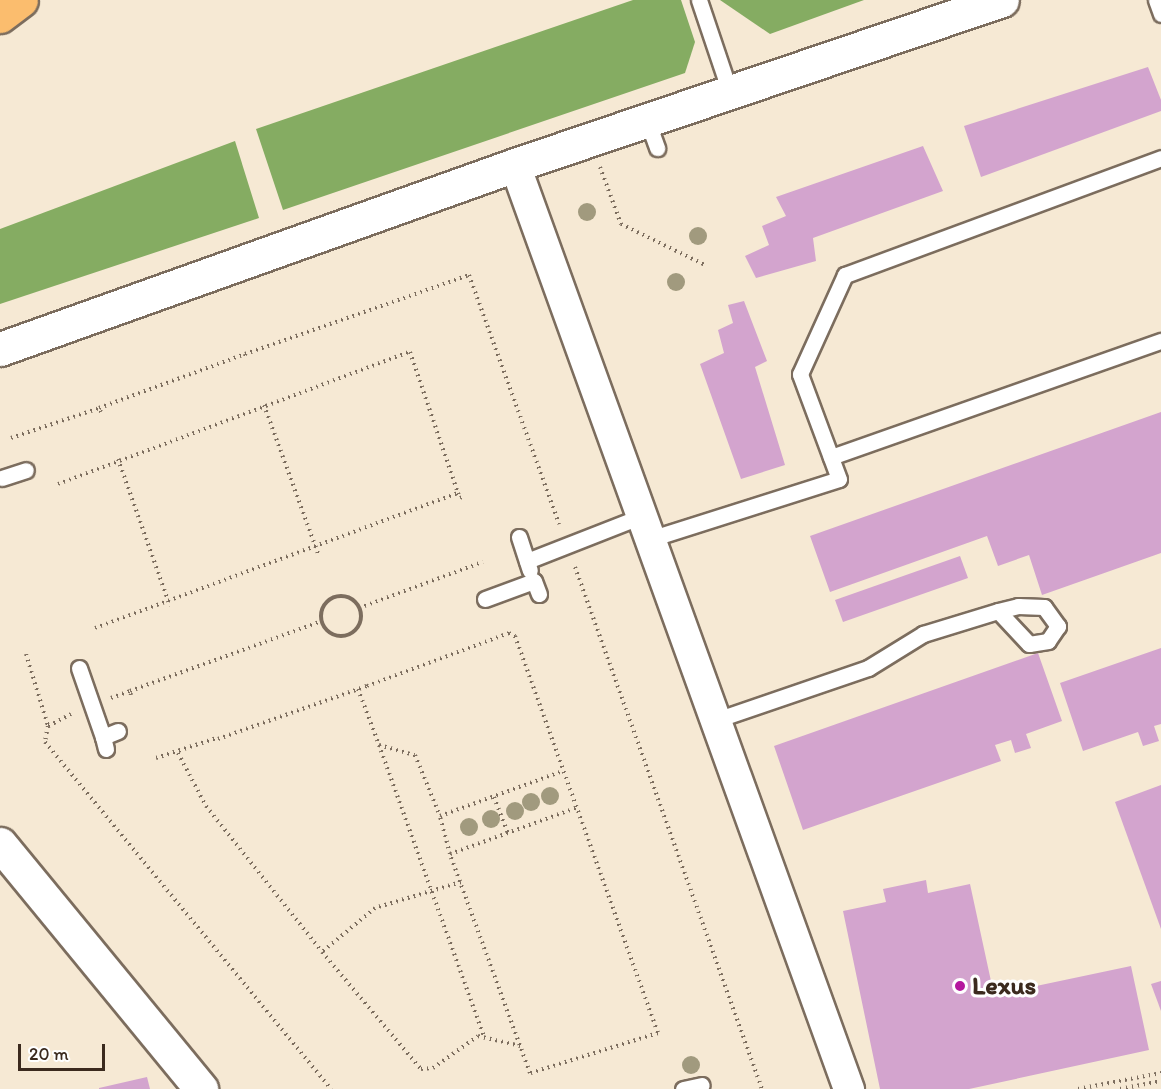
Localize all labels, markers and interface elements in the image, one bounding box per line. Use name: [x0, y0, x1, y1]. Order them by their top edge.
place label: Lexus: [972, 970, 1036, 1002]
marker: Lexus: [953, 979, 967, 993]
scale bar: [21, 1032, 108, 1070]
text: 20 m: [29, 1043, 69, 1065]

